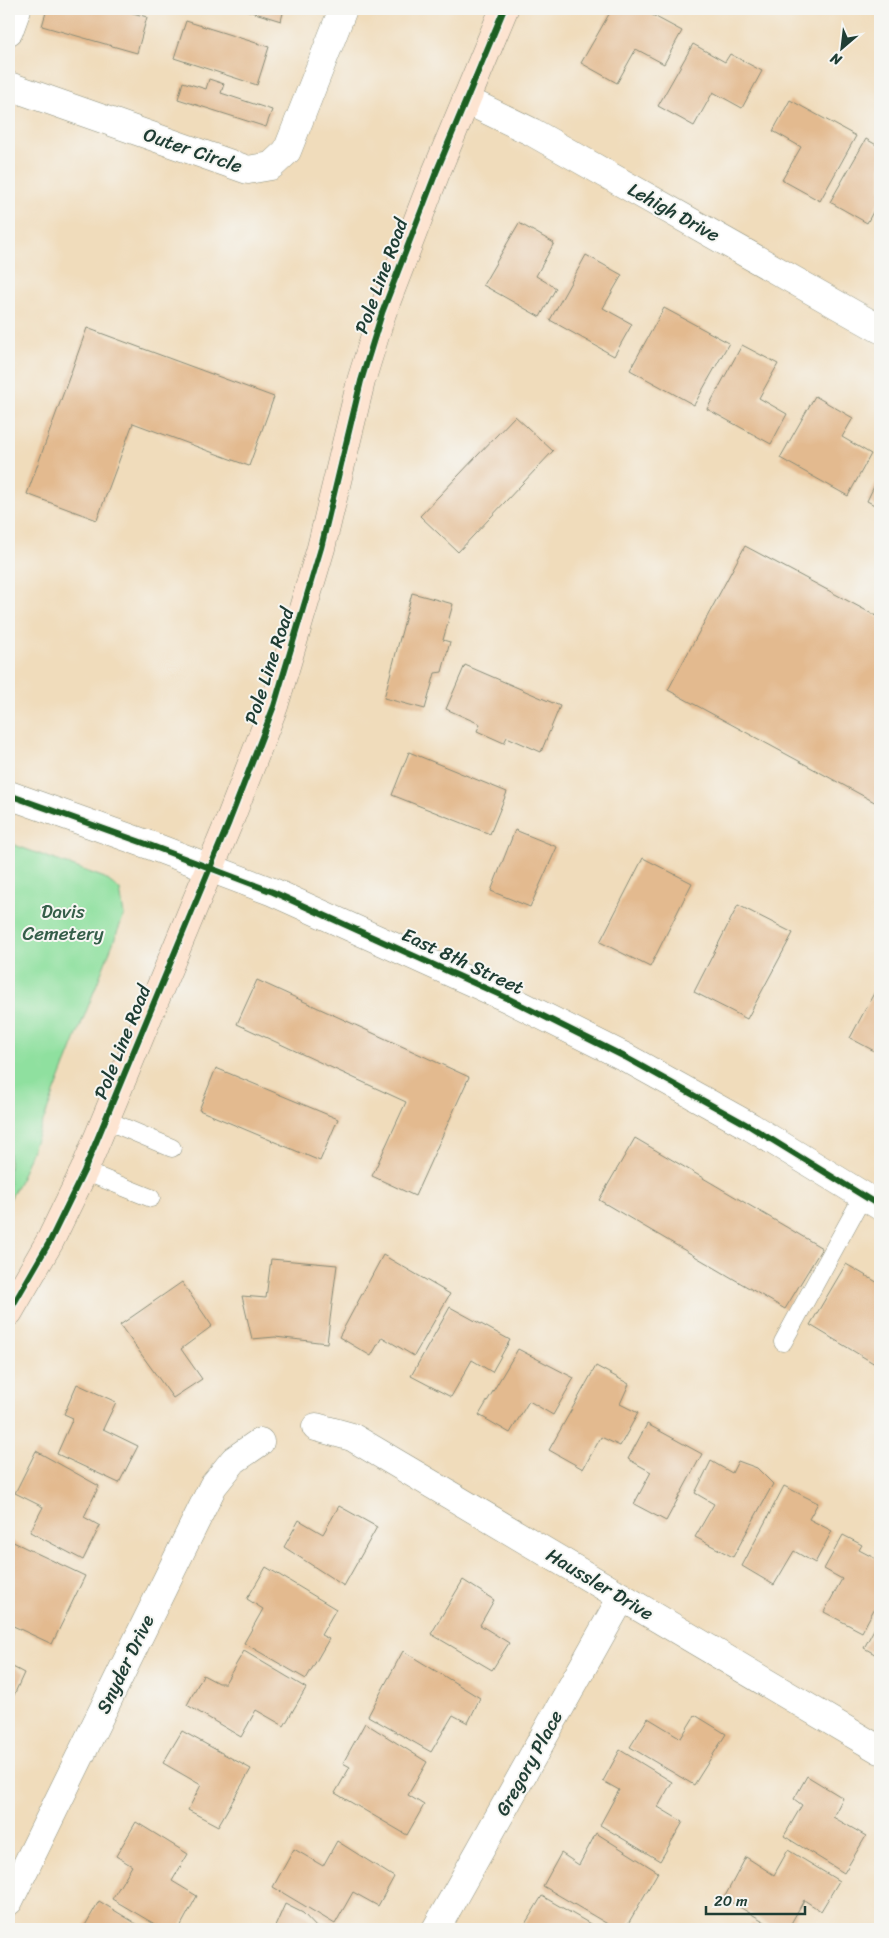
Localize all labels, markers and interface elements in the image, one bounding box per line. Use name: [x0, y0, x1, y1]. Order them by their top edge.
north arrow: [816, 22, 866, 72]
text: N: [826, 46, 847, 73]
street label: Outer Circle: [139, 118, 247, 182]
street label: Lehigh Drive: [622, 173, 726, 251]
street label: Pole Line Road: [345, 212, 418, 338]
street label: Pole Line Road: [235, 602, 304, 729]
park label: Davis Cemetery: [22, 895, 104, 950]
street label: East 8th Street: [396, 918, 530, 1004]
street label: Pole Line Road: [84, 978, 161, 1104]
street label: Haussler Drive: [540, 1539, 661, 1629]
street label: Snyder Drive: [87, 1609, 163, 1719]
street label: Gregory Place: [486, 1704, 572, 1822]
scale bar: [706, 1883, 805, 1915]
text: 20 m: [714, 1888, 748, 1914]

